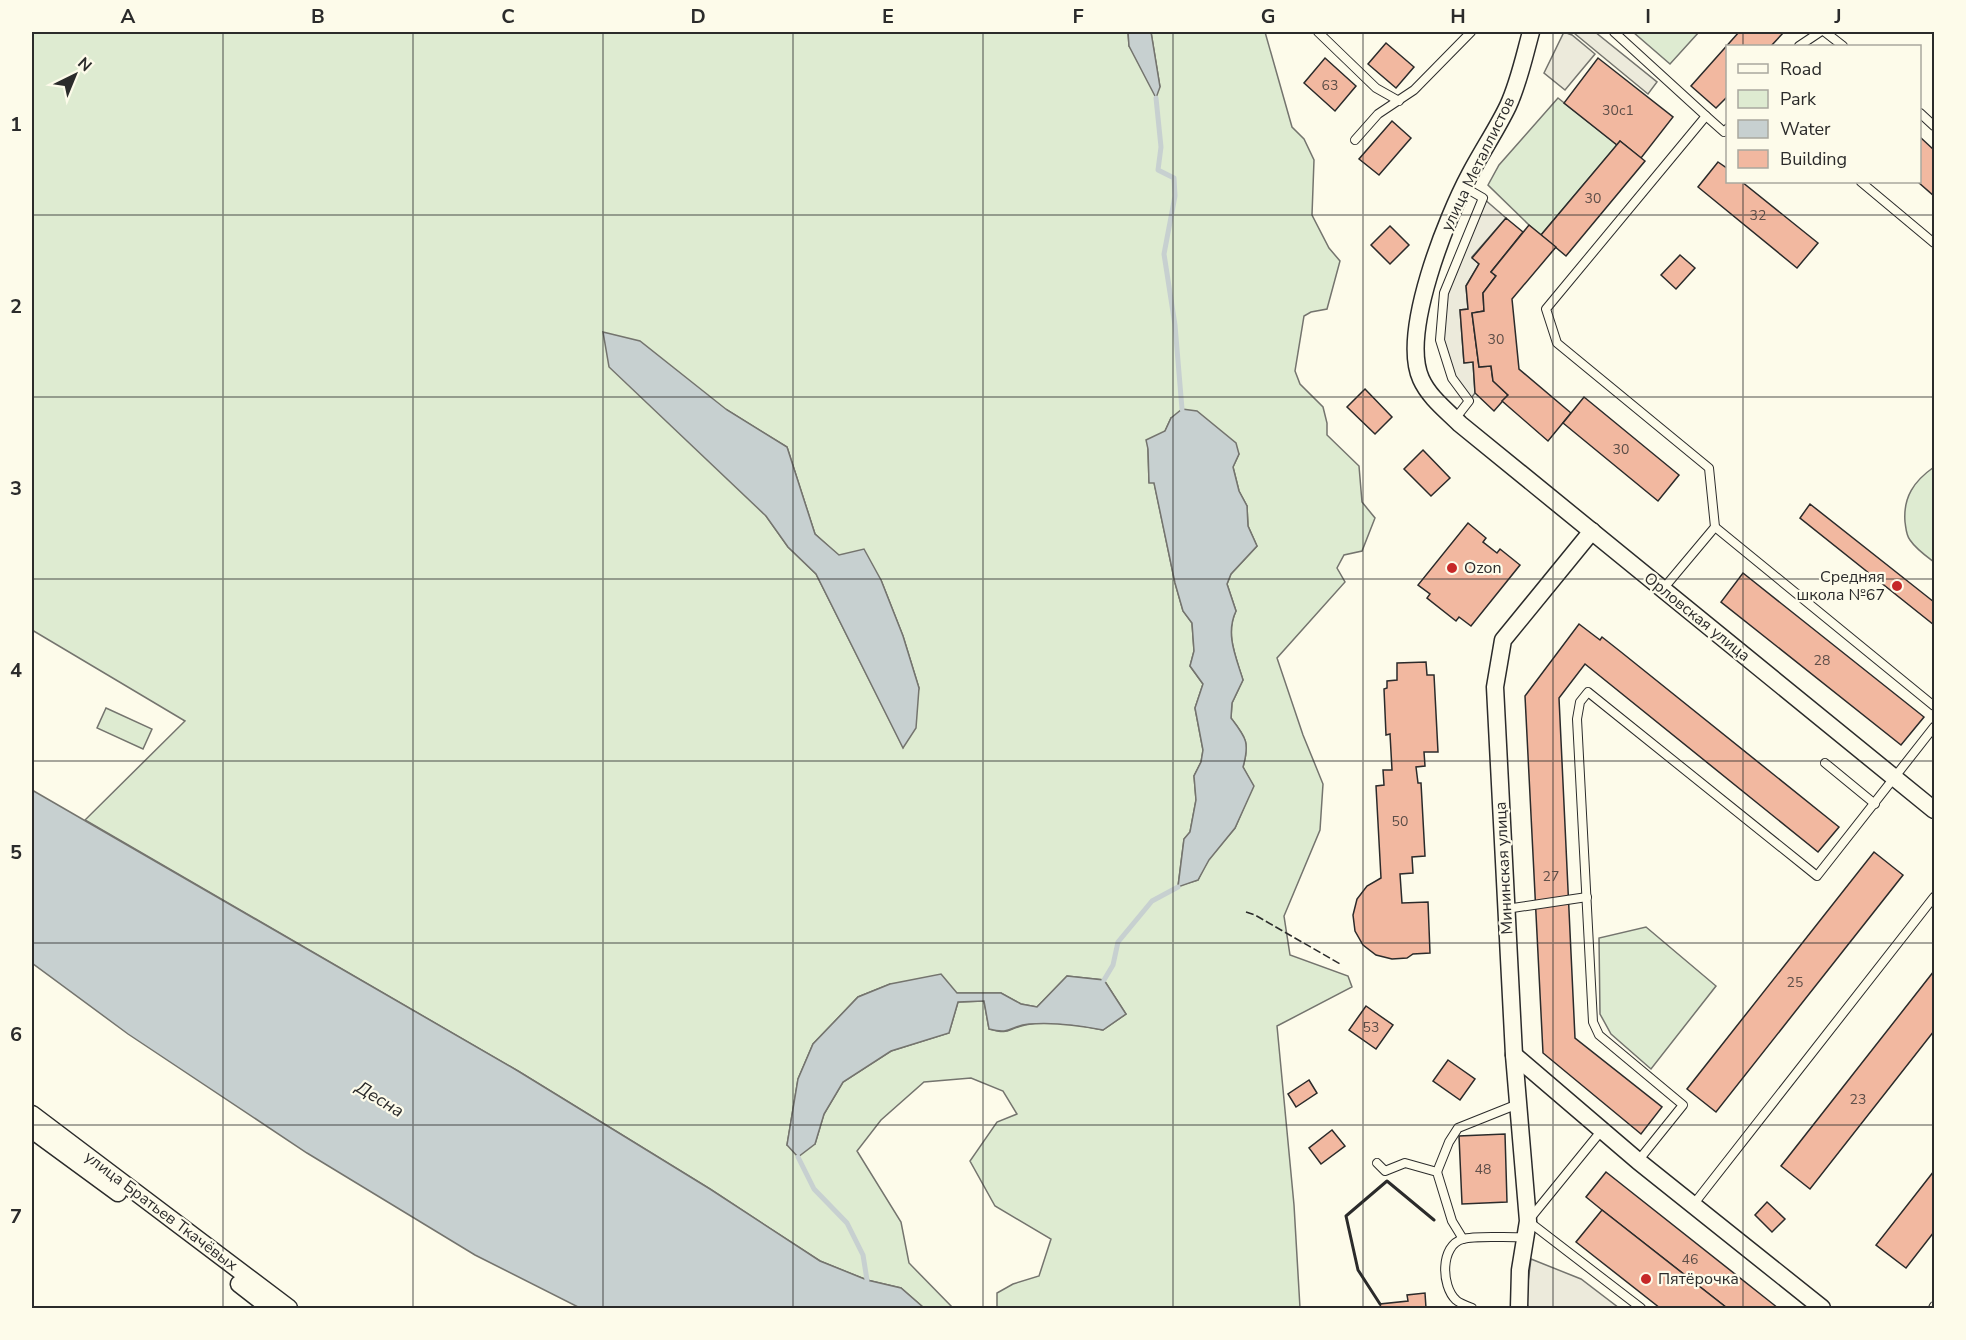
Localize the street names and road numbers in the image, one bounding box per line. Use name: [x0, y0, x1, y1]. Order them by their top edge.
street label: улица Металлистов: [1436, 93, 1520, 235]
street label: Орловская улица: [1639, 567, 1755, 667]
street label: Мининская улица: [1490, 801, 1518, 935]
street label: улица Братьев Ткачёвых: [80, 1146, 242, 1276]

